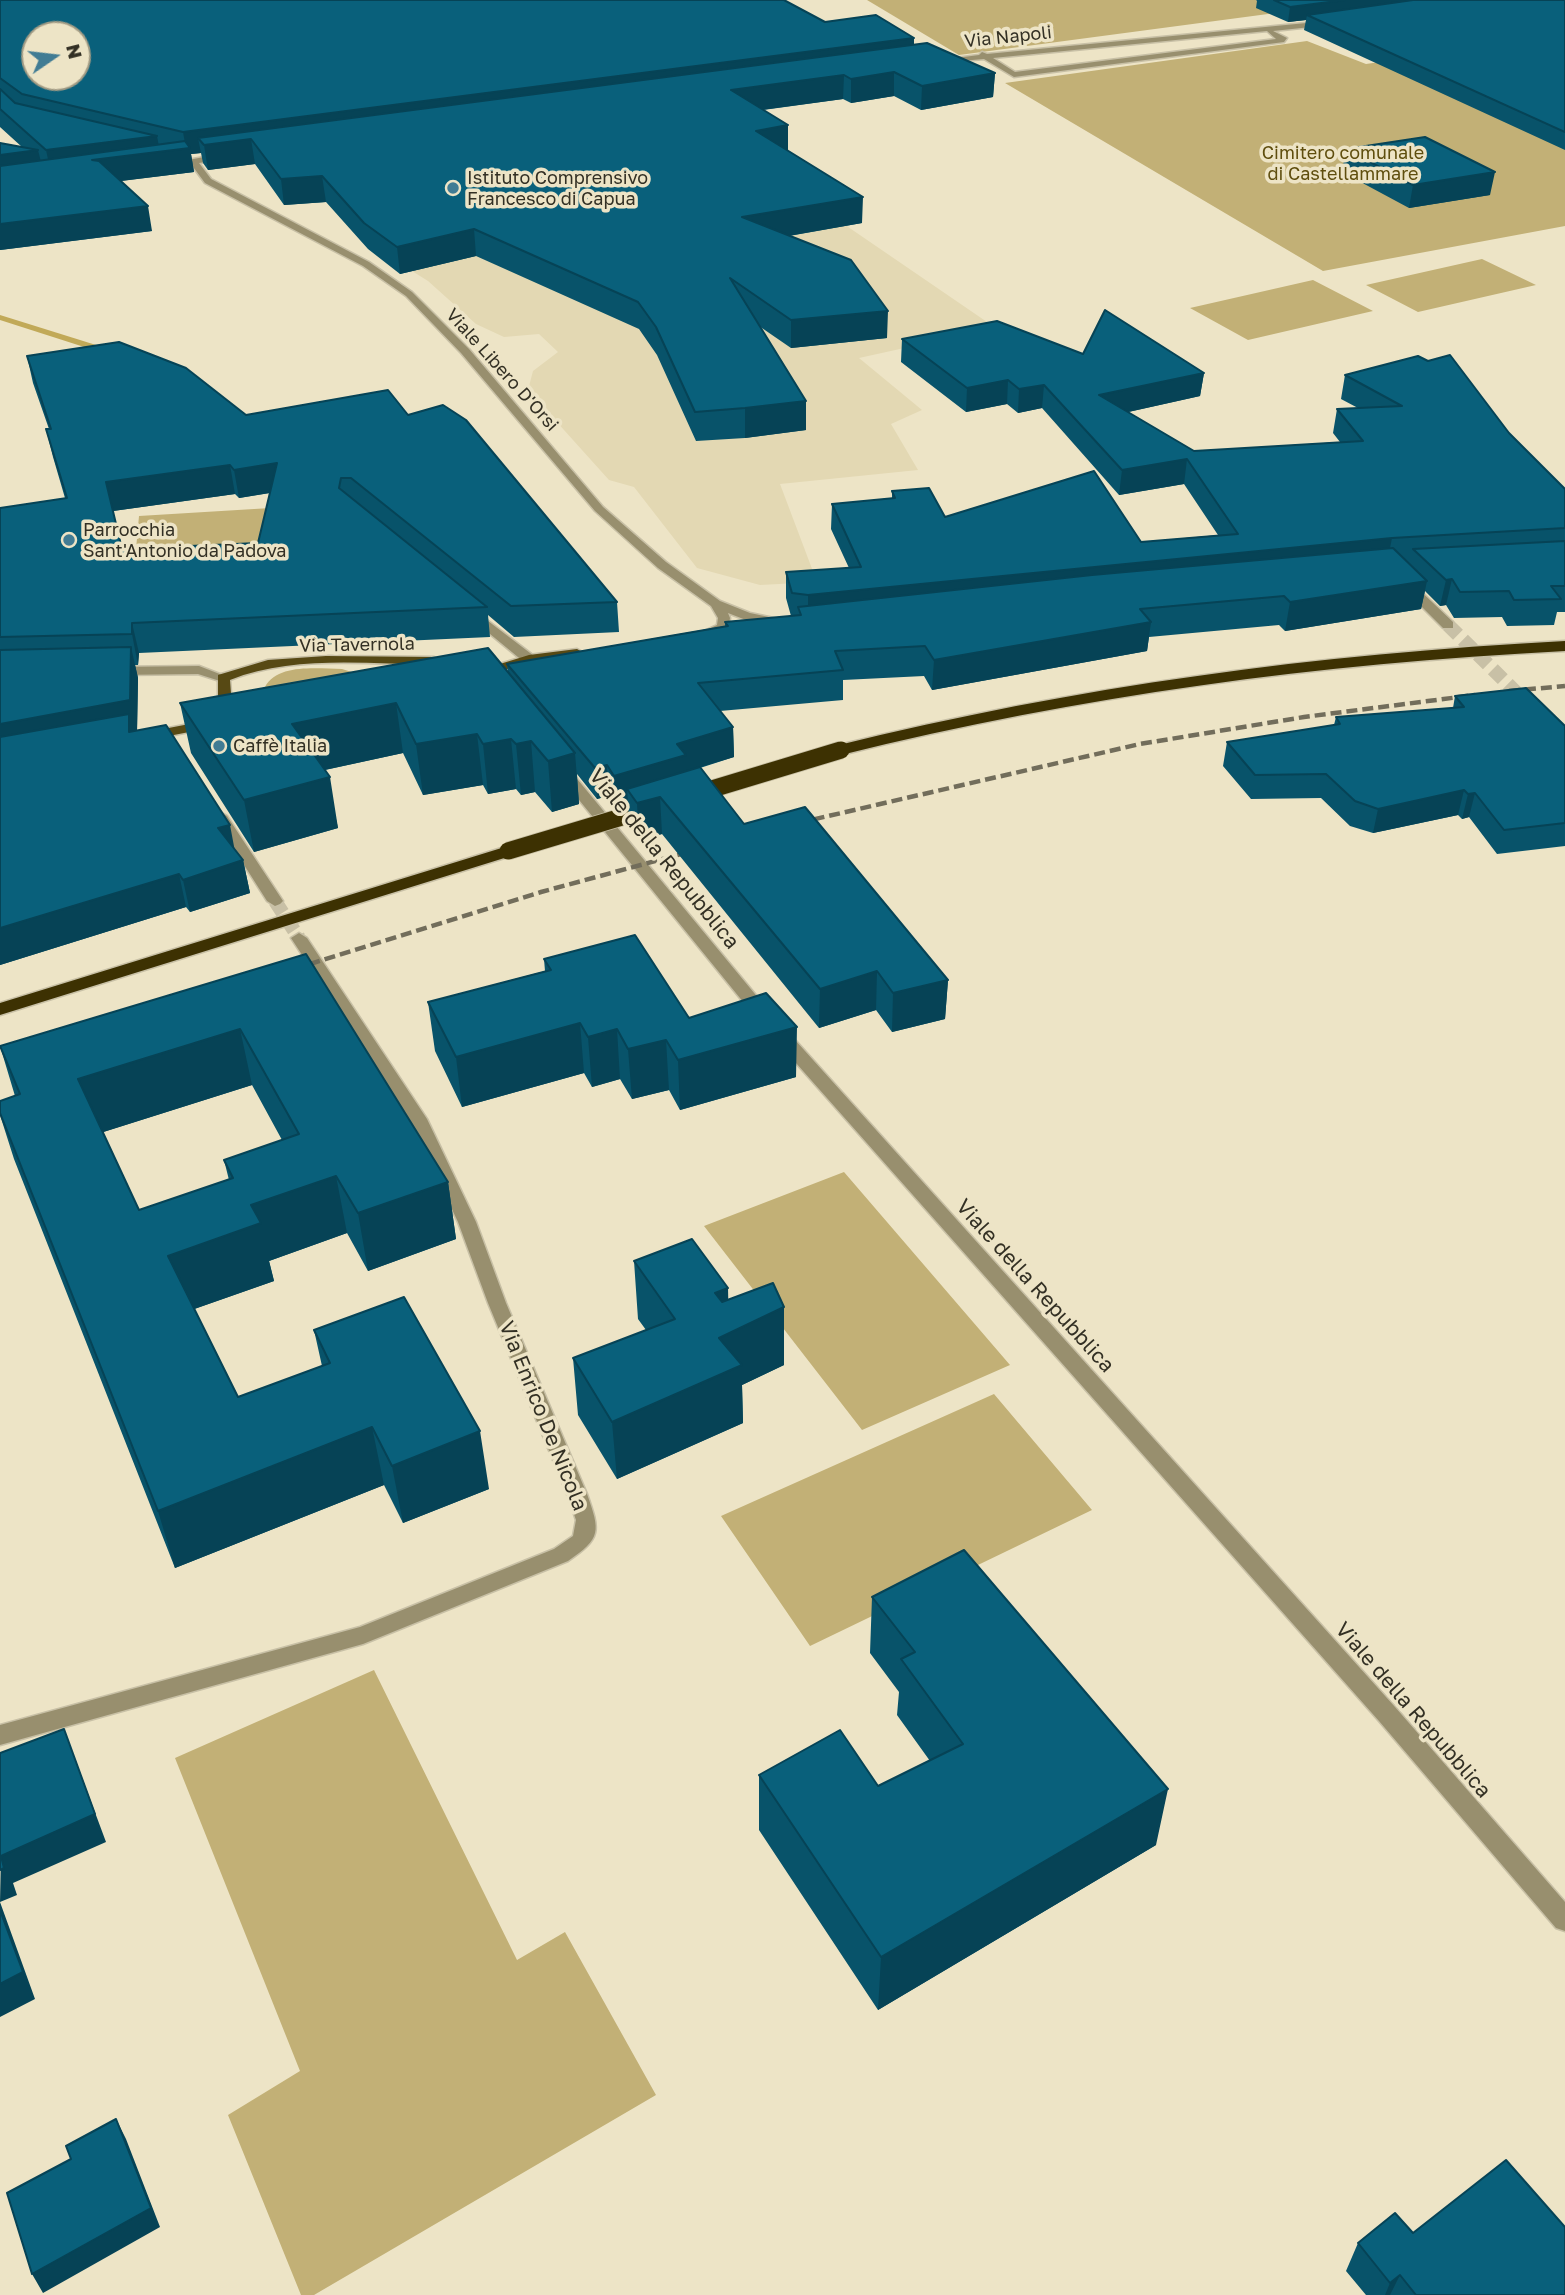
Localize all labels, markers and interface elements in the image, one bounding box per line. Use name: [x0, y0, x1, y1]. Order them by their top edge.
north arrow: [21, 21, 91, 91]
street label: Via Napoli: [963, 22, 1053, 52]
text: N: [62, 41, 88, 61]
park label: Cimitero comunale di Castellammare: [1262, 142, 1424, 184]
place label: Istituto Comprensivo Francesco di Capua: [467, 167, 648, 210]
marker: Istituto Comprensivo Francesco di Capua: [445, 180, 461, 196]
street label: Viale Libero D'Orsi: [441, 304, 563, 436]
place label: Parrocchia Sant'Antonio da Padova: [83, 519, 286, 562]
marker: Parrocchia Sant'Antonio da Padova: [61, 532, 77, 548]
street label: Via Tavernola: [299, 633, 415, 657]
place label: Caffè Italia: [233, 735, 327, 757]
marker: Caffè Italia: [211, 738, 227, 754]
street label: Viale della Repubblica: [584, 764, 744, 954]
street label: Viale della Repubblica: [951, 1194, 1119, 1378]
street label: Via Enrico De Nicola: [493, 1318, 593, 1514]
street label: Viale della Repubblica: [1330, 1617, 1496, 1803]

